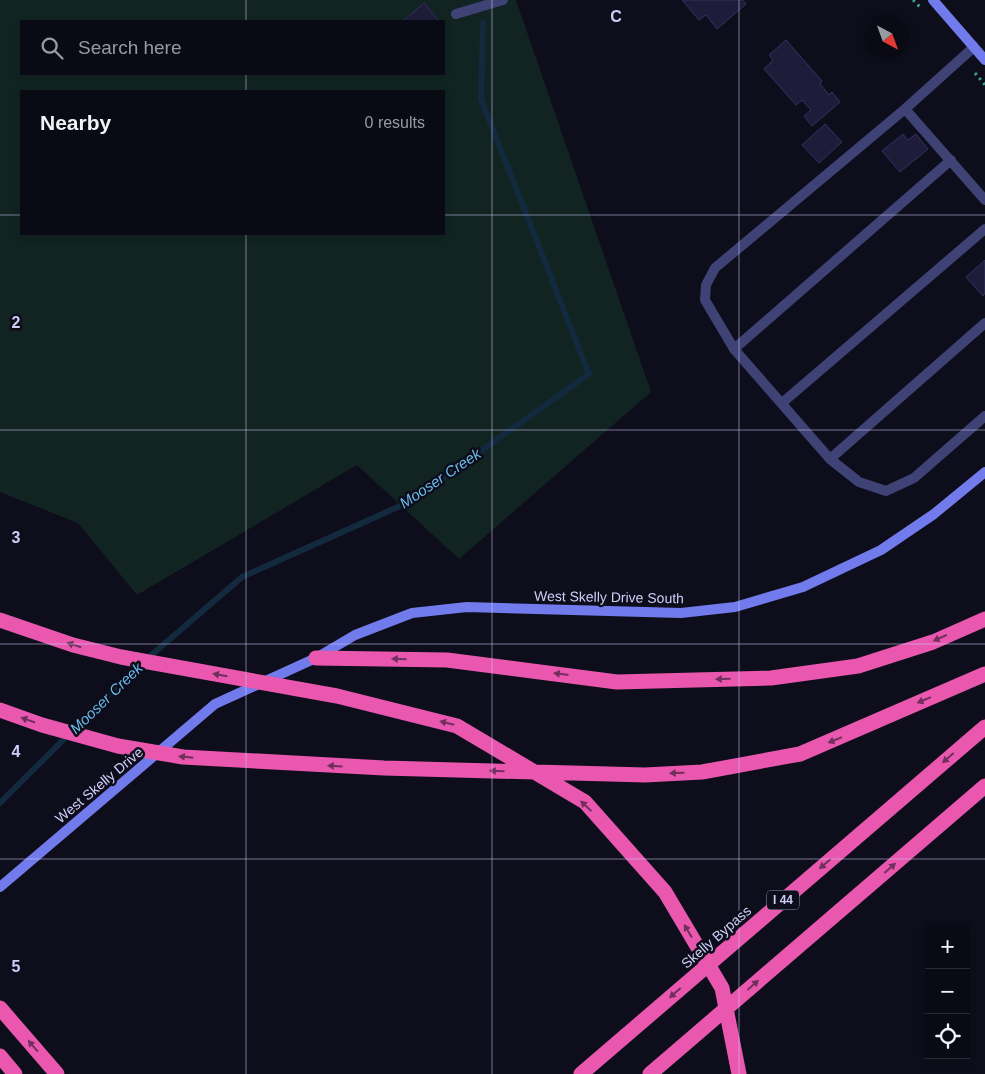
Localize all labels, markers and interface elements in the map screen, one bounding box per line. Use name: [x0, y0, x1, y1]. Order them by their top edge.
text: C: [610, 8, 622, 25]
north arrow: [865, 15, 910, 60]
search box: [20, 20, 445, 75]
icon: search: [38, 34, 66, 62]
text: Search here: [78, 37, 182, 58]
text: Nearby: [40, 111, 111, 134]
text: 0 results: [365, 114, 425, 131]
text: 2: [12, 314, 21, 331]
water label: Mooser Creek: [396, 444, 485, 511]
text: 3: [12, 529, 21, 546]
street label: West Skelly Drive South: [534, 588, 684, 606]
one-way arrow: [933, 635, 947, 643]
one-way arrow: [66, 640, 81, 648]
one-way arrow: [391, 655, 407, 663]
water label: Mooser Creek: [66, 658, 147, 737]
one-way arrow: [211, 670, 227, 678]
one-way arrow: [552, 670, 568, 678]
one-way arrow: [714, 675, 730, 683]
one-way arrow: [917, 696, 931, 704]
one-way arrow: [21, 716, 36, 723]
one-way arrow: [440, 719, 455, 727]
one-way arrow: [827, 736, 842, 744]
text: 4: [12, 743, 21, 760]
street label: West Skelly Drive: [52, 744, 146, 826]
one-way arrow: [178, 753, 194, 761]
one-way arrow: [942, 753, 955, 764]
one-way arrow: [327, 761, 343, 769]
one-way arrow: [489, 767, 505, 775]
one-way arrow: [669, 770, 685, 778]
one-way arrow: [580, 800, 593, 811]
one-way arrow: [818, 859, 831, 870]
one-way arrow: [883, 862, 896, 873]
road number: I 44: [767, 890, 799, 910]
street label: Skelly Bypass: [678, 902, 754, 972]
map controls: [925, 924, 970, 1059]
button: +: [925, 924, 970, 969]
one-way arrow: [684, 925, 693, 938]
text: 5: [12, 958, 21, 975]
button: −: [925, 969, 970, 1014]
one-way arrow: [747, 980, 759, 991]
one-way arrow: [669, 987, 681, 998]
button: locate: [925, 1014, 970, 1059]
one-way arrow: [27, 1041, 39, 1053]

